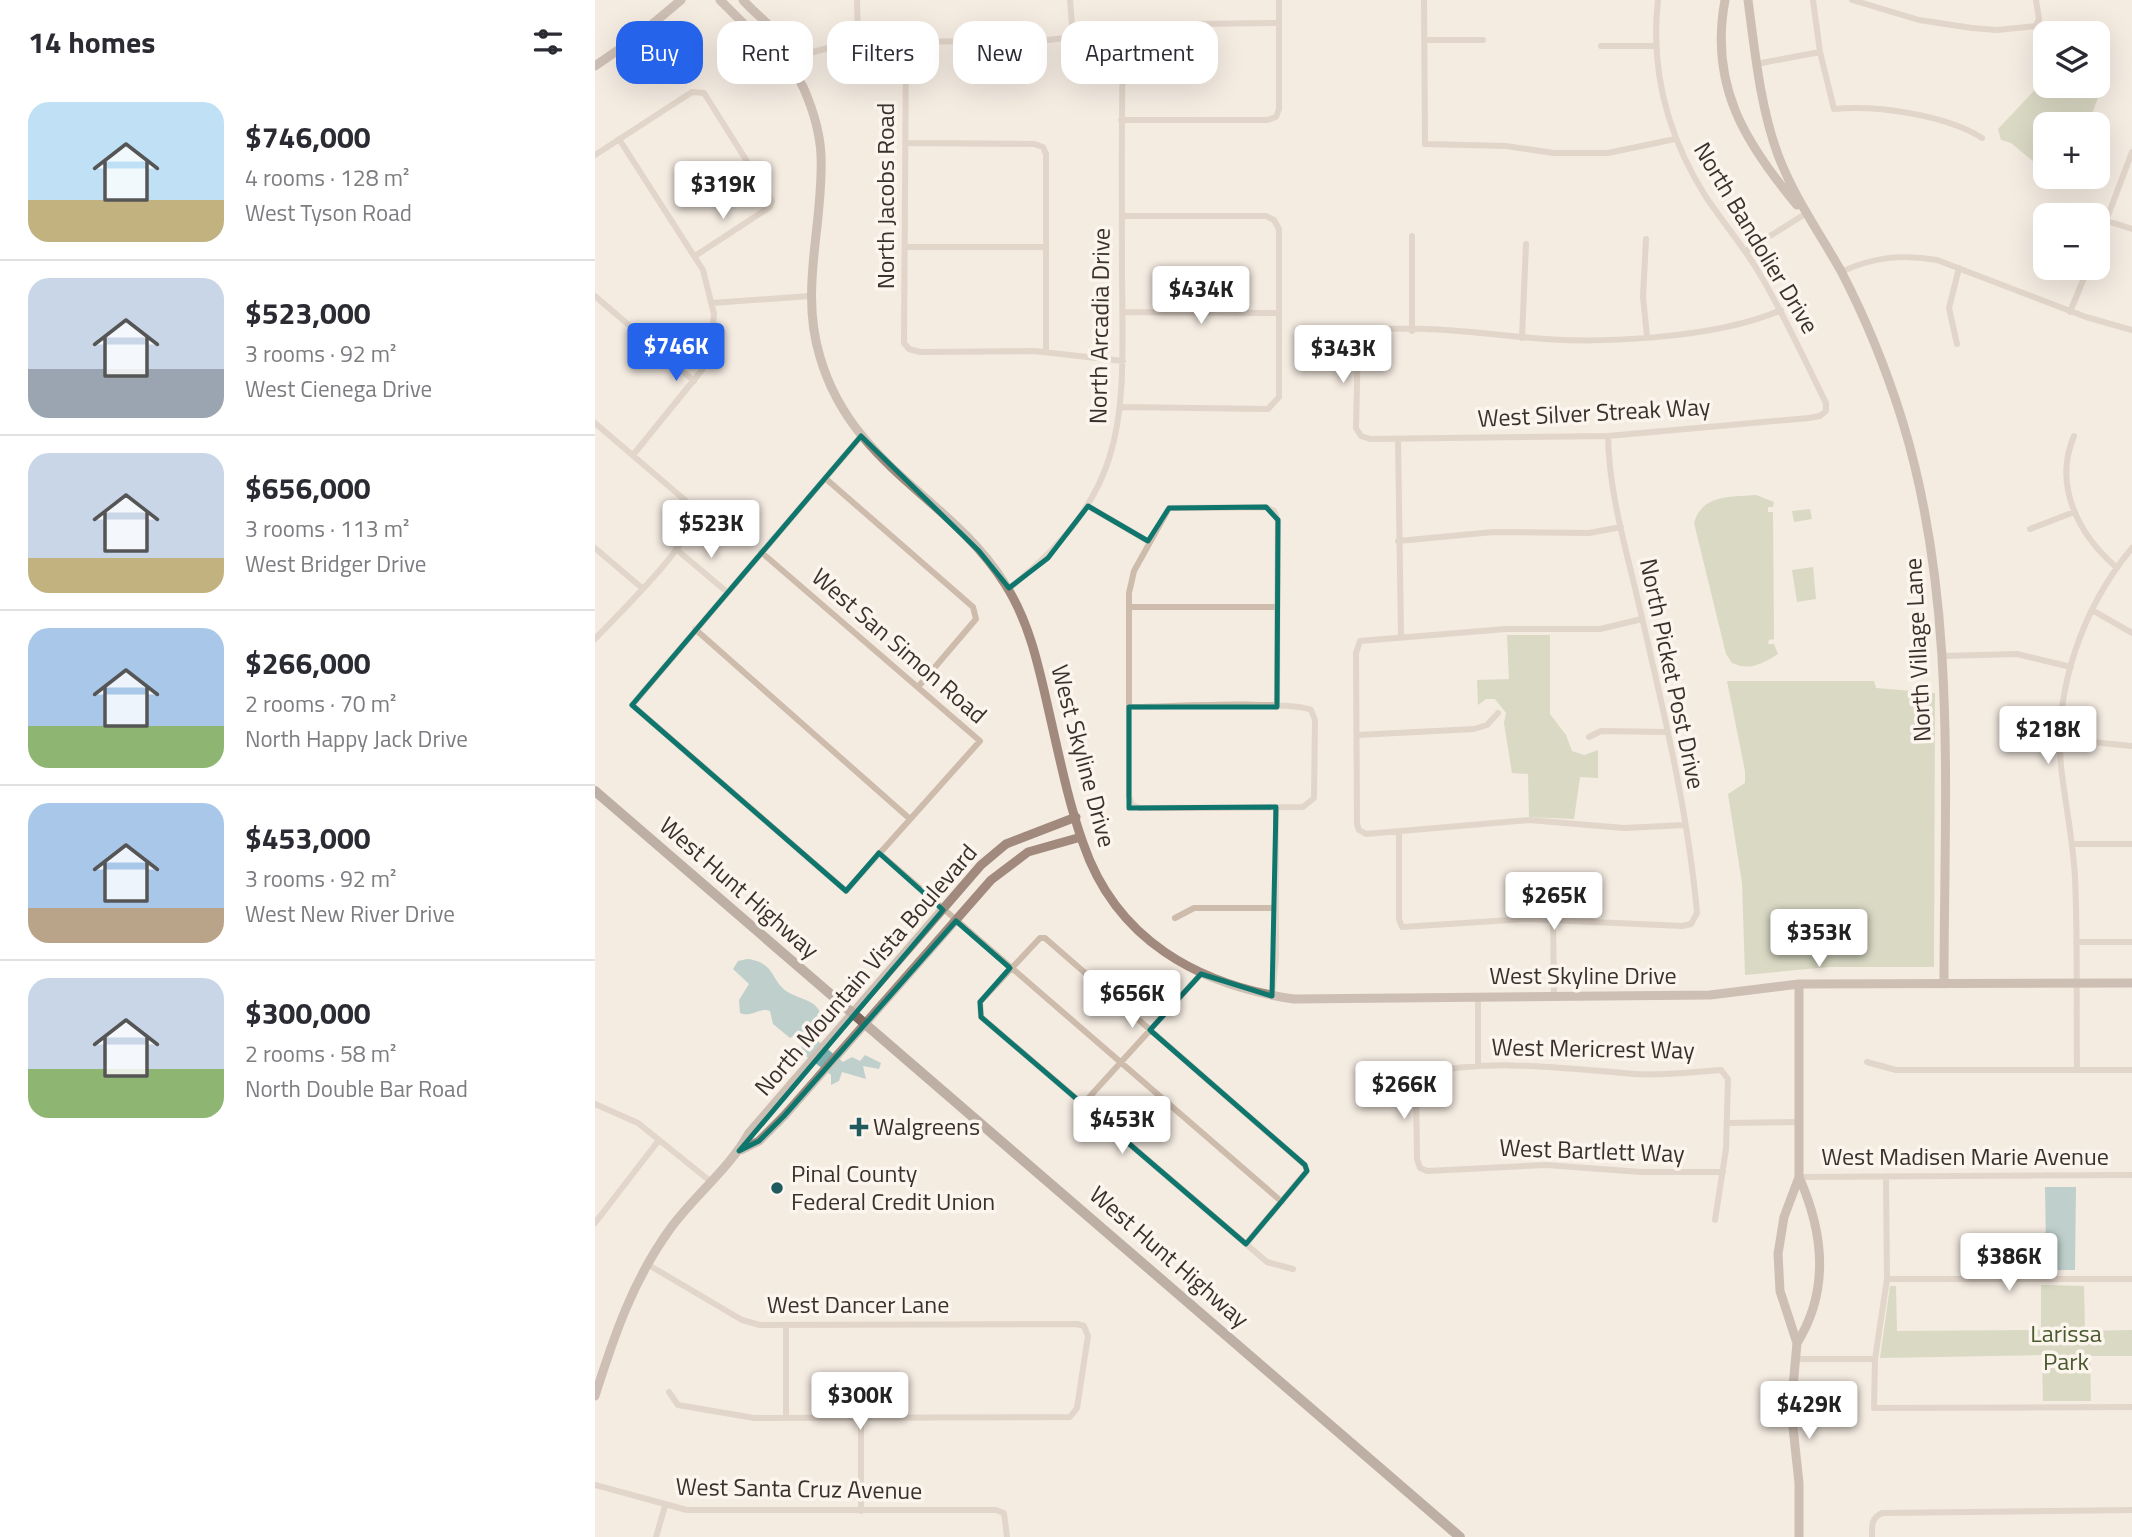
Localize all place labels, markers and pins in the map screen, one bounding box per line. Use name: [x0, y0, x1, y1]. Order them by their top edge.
pin: $319K: [674, 162, 772, 221]
pin: $434K: [1152, 266, 1250, 326]
pin: $746K: [627, 324, 725, 383]
pin: $343K: [1294, 326, 1392, 385]
pin: $523K: [662, 500, 760, 560]
pin: $218K: [1999, 706, 2097, 766]
pin: $265K: [1505, 872, 1603, 932]
pin: $353K: [1770, 909, 1868, 969]
pin: $656K: [1083, 970, 1181, 1030]
pin: $266K: [1355, 1062, 1453, 1121]
pin: $453K: [1073, 1096, 1171, 1156]
place label: Walgreens: [873, 1108, 980, 1144]
marker: Walgreens: [851, 1119, 867, 1135]
place label: Pinal County Federal Credit Union: [791, 1155, 995, 1219]
marker: Pinal County Federal Credit Union: [769, 1180, 785, 1196]
pin: $386K: [1960, 1234, 2058, 1293]
pin: $300K: [811, 1372, 909, 1432]
pin: $429K: [1760, 1382, 1858, 1441]

